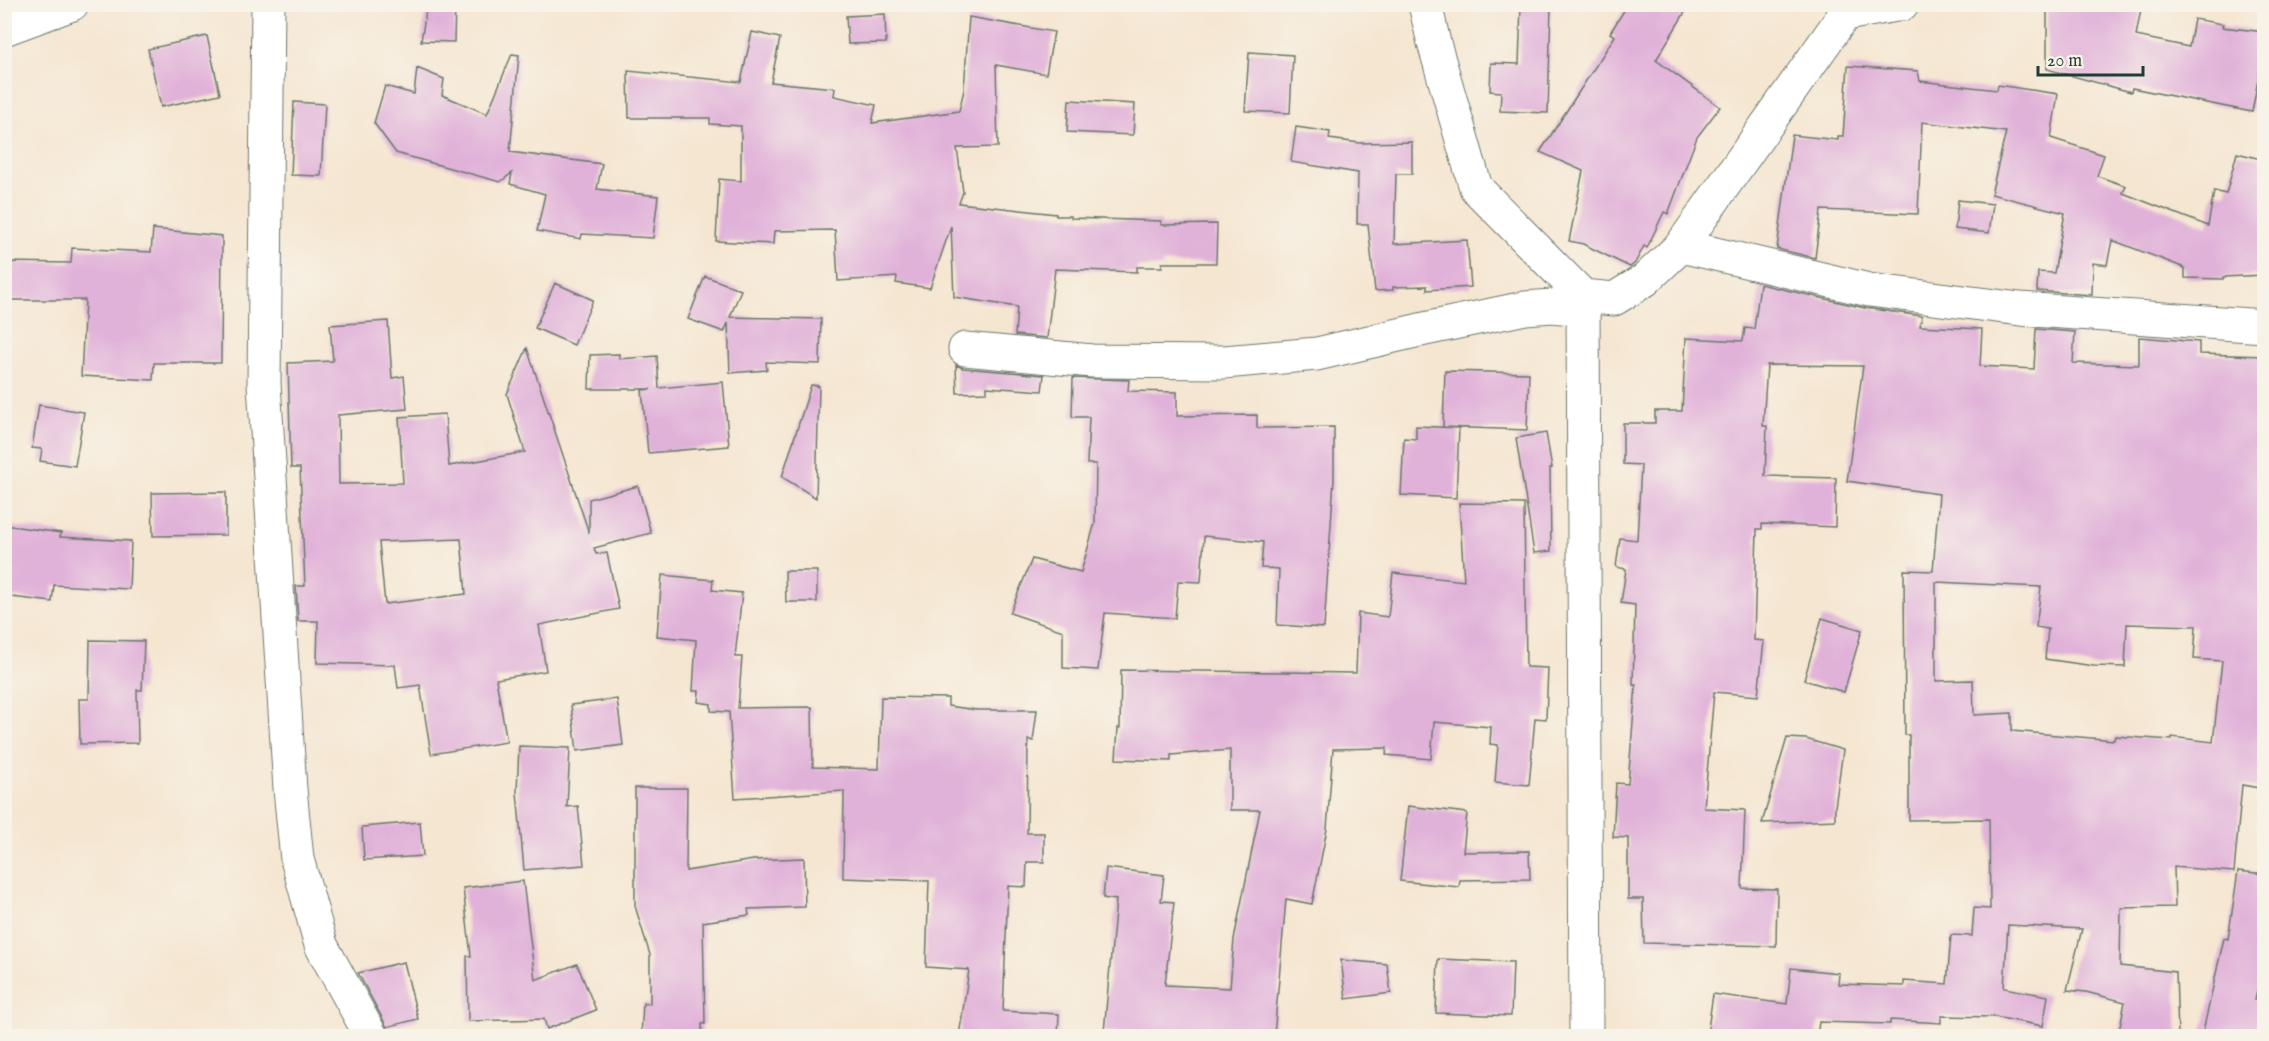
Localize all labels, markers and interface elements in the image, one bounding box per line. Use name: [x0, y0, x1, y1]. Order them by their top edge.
scale bar: [2038, 39, 2143, 77]
text: 20 m: [2047, 50, 2082, 73]

